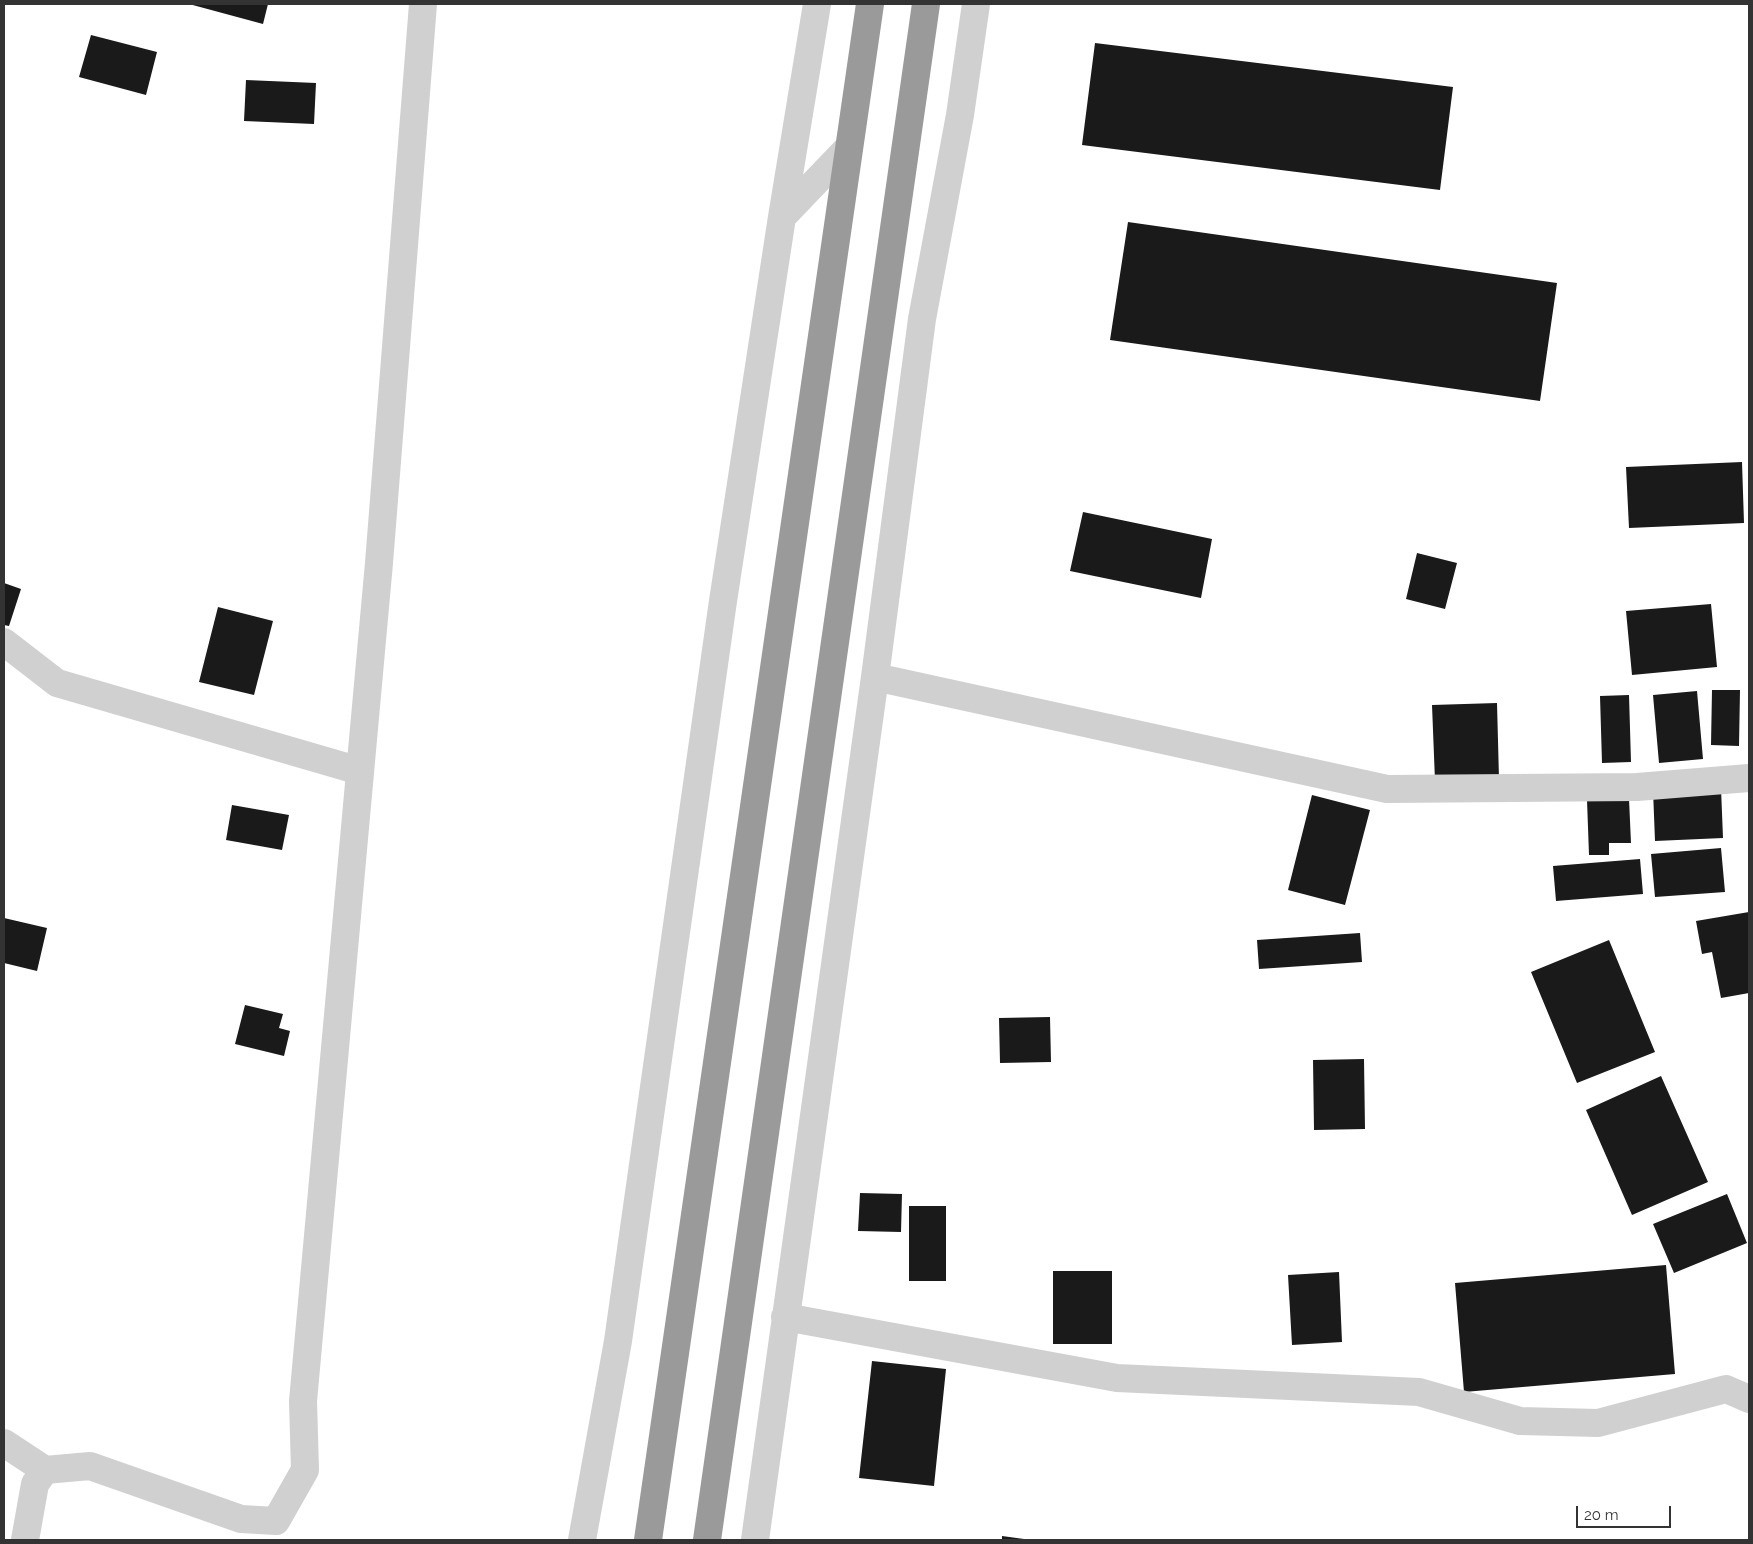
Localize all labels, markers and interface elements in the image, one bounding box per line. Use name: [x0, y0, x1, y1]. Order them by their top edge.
scale bar: [1578, 1496, 1673, 1528]
text: 20 m: [1584, 1506, 1619, 1524]

